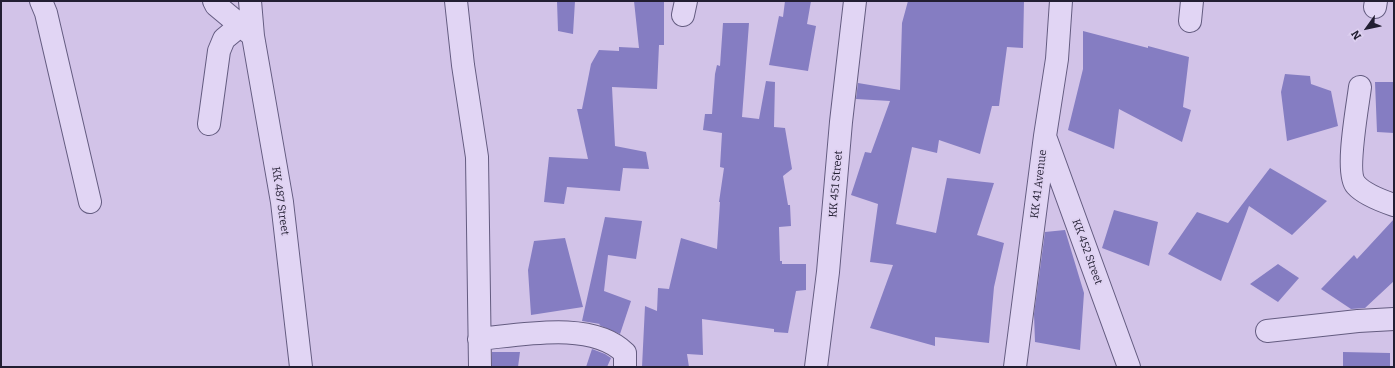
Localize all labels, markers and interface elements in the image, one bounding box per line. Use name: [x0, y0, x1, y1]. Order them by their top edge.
north arrow: [1347, 8, 1387, 48]
text: N: [1349, 28, 1364, 42]
street label: KK 41 Avenue: [1028, 149, 1050, 219]
street label: KK 451 Street: [826, 150, 846, 218]
street label: KK 487 Street: [269, 166, 291, 236]
street label: KK 452 Street: [1069, 217, 1105, 287]

